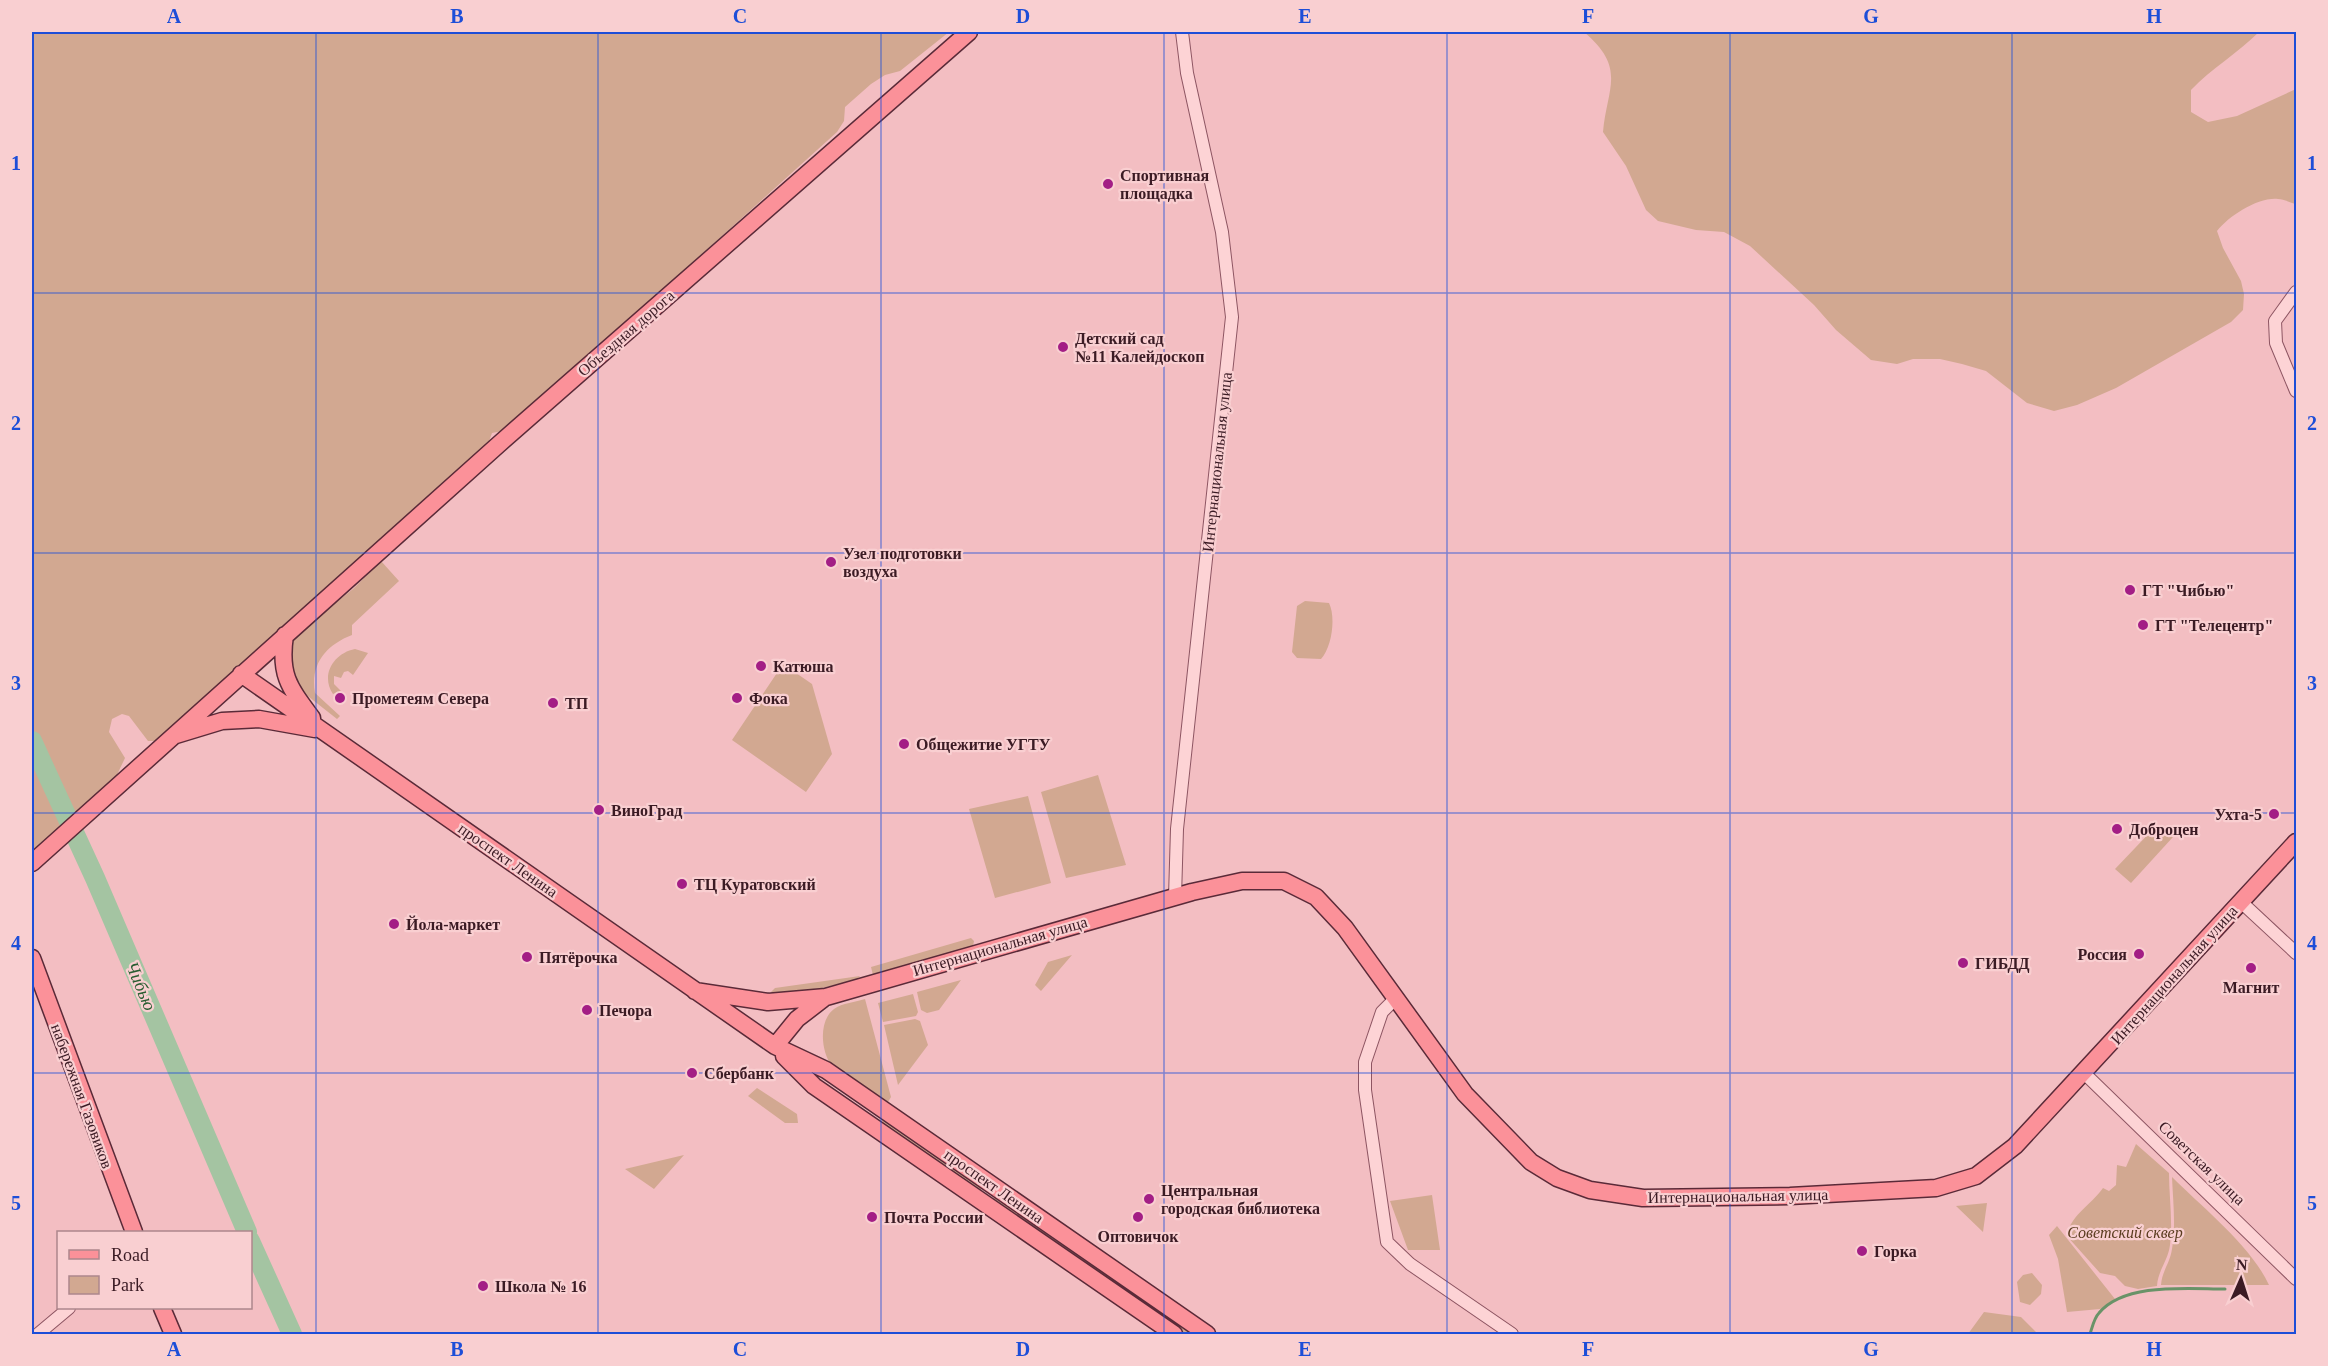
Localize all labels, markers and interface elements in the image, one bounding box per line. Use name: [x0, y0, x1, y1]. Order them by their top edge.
text: A: [167, 5, 182, 27]
text: B: [450, 5, 464, 27]
text: C: [733, 5, 747, 27]
text: D: [1016, 5, 1030, 27]
text: E: [1298, 5, 1312, 27]
text: F: [1582, 5, 1594, 27]
text: G: [1863, 5, 1879, 27]
text: H: [2146, 5, 2162, 27]
text: 1: [11, 152, 21, 174]
text: 1: [2307, 152, 2317, 174]
place label: Спортивная площадка: [1120, 167, 1209, 202]
marker: Спортивная площадка: [1101, 177, 1115, 191]
street label: Объездная дорога: [574, 287, 678, 380]
place label: Детский сад №11 Калейдоскоп: [1075, 330, 1204, 365]
marker: Детский сад №11 Калейдоскоп: [1056, 340, 1070, 354]
street label: Интернациональная улица: [1199, 371, 1236, 553]
text: 2: [11, 412, 21, 434]
text: 2: [2307, 412, 2317, 434]
place label: Узел подготовки воздуха: [843, 545, 962, 581]
marker: Узел подготовки воздуха: [824, 555, 838, 569]
place label: ГТ "Чибью": [2142, 582, 2234, 599]
marker: ГТ "Чибью": [2123, 583, 2137, 597]
place label: ГТ "Телецентр": [2155, 617, 2273, 635]
marker: ГТ "Телецентр": [2136, 618, 2150, 632]
place label: Катюша: [773, 658, 834, 675]
marker: Катюша: [754, 659, 768, 673]
text: 3: [11, 672, 21, 694]
text: 3: [2307, 672, 2317, 694]
place label: Прометеям Севера: [352, 690, 489, 708]
place label: Фока: [749, 690, 788, 707]
marker: Прометеям Севера: [333, 691, 347, 705]
marker: Фока: [730, 691, 744, 705]
place label: ТП: [565, 695, 589, 712]
marker: ТП: [546, 696, 560, 710]
place label: Общежитие УГТУ: [916, 736, 1051, 753]
marker: Общежитие УГТУ: [897, 737, 911, 751]
place label: ВиноГрад: [611, 802, 682, 820]
marker: ВиноГрад: [592, 803, 606, 817]
place label: Ухта-5: [2215, 806, 2262, 823]
marker: Ухта-5: [2267, 807, 2281, 821]
street label: проспект Ленина: [455, 820, 561, 901]
place label: Доброцен: [2129, 821, 2198, 839]
marker: Доброцен: [2110, 822, 2124, 836]
place label: ТЦ Куратовский: [694, 876, 816, 894]
marker: ТЦ Куратовский: [675, 877, 689, 891]
street label: Интернациональная улица: [2107, 902, 2241, 1048]
street label: Интернациональная улица: [911, 913, 1089, 980]
place label: Йола-маркет: [406, 915, 500, 934]
marker: Йола-маркет: [387, 917, 401, 931]
text: 4: [11, 932, 21, 954]
text: 4: [2307, 932, 2317, 954]
place label: Россия: [2078, 946, 2127, 963]
marker: Россия: [2132, 947, 2146, 961]
place label: Пятёрочка: [539, 949, 618, 967]
marker: Пятёрочка: [520, 950, 534, 964]
place label: ГИБДД: [1975, 955, 2030, 973]
marker: ГИБДД: [1956, 956, 1970, 970]
water label: Чибью: [122, 958, 160, 1014]
marker: Магнит: [2244, 961, 2258, 975]
place label: Магнит: [2223, 979, 2279, 996]
place label: Печора: [599, 1002, 652, 1020]
marker: Печора: [580, 1003, 594, 1017]
street label: набережная Газовиков: [47, 1021, 116, 1171]
place label: Сбербанк: [704, 1065, 775, 1083]
marker: Сбербанк: [685, 1066, 699, 1080]
street label: Советская улица: [2155, 1118, 2249, 1209]
street label: проспект Ленина: [941, 1146, 1047, 1227]
place label: Центральная городская библиотека: [1161, 1182, 1320, 1218]
street label: Интернациональная улица: [1648, 1186, 1828, 1207]
text: 5: [11, 1192, 21, 1214]
marker: Центральная городская библиотека: [1142, 1192, 1156, 1206]
text: 5: [2307, 1192, 2317, 1214]
place label: Почта России: [884, 1209, 983, 1226]
marker: Почта России: [865, 1210, 879, 1224]
marker: Оптовичок: [1131, 1210, 1145, 1224]
park label: Советский сквер: [2067, 1224, 2183, 1242]
place label: Оптовичок: [1097, 1228, 1179, 1245]
legend: [57, 1231, 252, 1309]
place label: Горка: [1874, 1243, 1917, 1261]
marker: Горка: [1855, 1244, 1869, 1258]
text: Road: [111, 1245, 149, 1265]
north arrow: [2211, 1249, 2271, 1309]
text: N: [2236, 1256, 2248, 1273]
text: Park: [111, 1275, 144, 1295]
place label: Школа № 16: [495, 1278, 586, 1295]
marker: Школа № 16: [476, 1279, 490, 1293]
text: A: [167, 1338, 182, 1360]
text: B: [450, 1338, 464, 1360]
text: C: [733, 1338, 747, 1360]
text: D: [1016, 1338, 1030, 1360]
text: E: [1298, 1338, 1312, 1360]
text: F: [1582, 1338, 1594, 1360]
text: G: [1863, 1338, 1879, 1360]
text: H: [2146, 1338, 2162, 1360]

